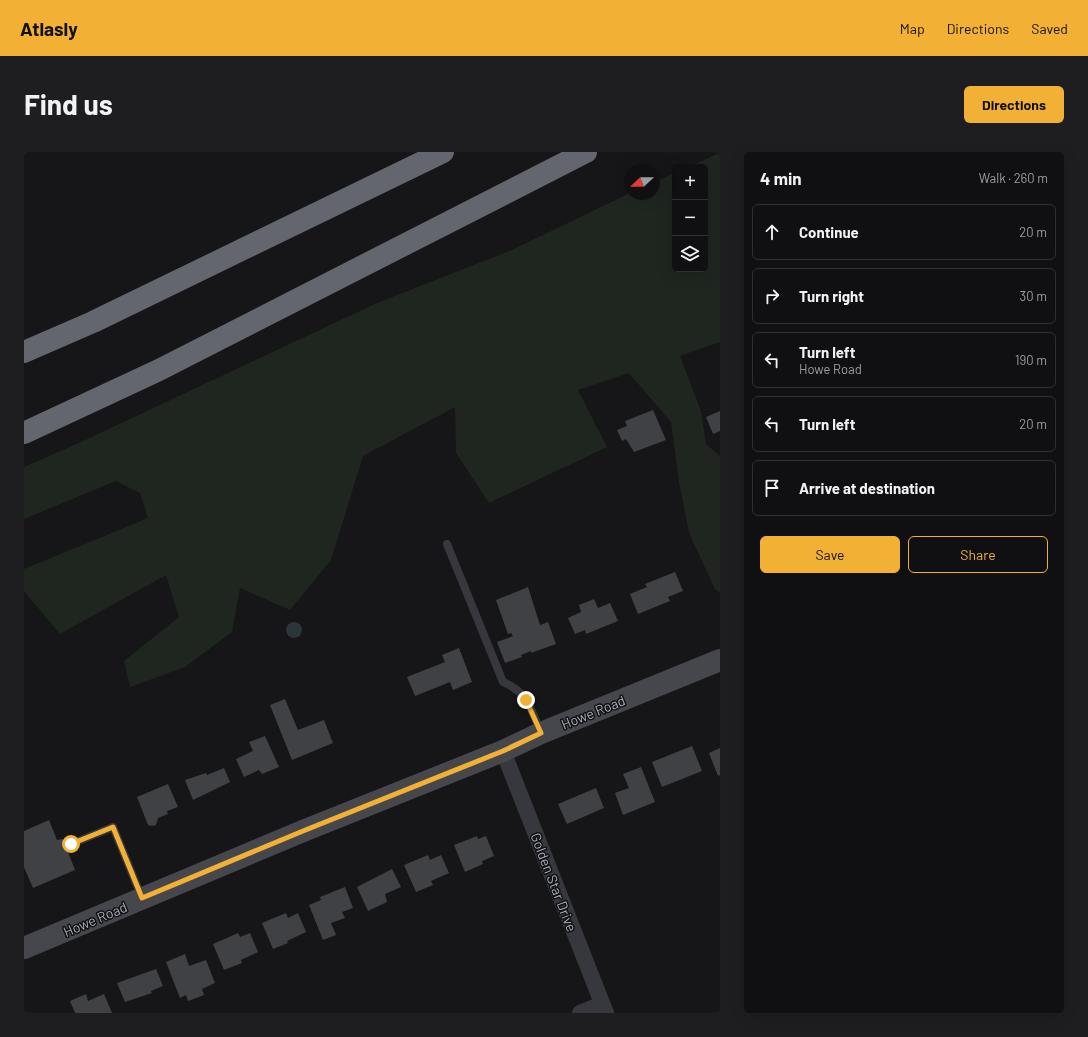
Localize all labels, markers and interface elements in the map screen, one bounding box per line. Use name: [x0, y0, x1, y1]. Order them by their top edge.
text: Atlasly: [20, 17, 78, 40]
text: Map: [900, 20, 925, 37]
text: Directions: [947, 20, 1009, 37]
text: Saved: [1031, 20, 1068, 37]
button: Directions: [964, 86, 1064, 123]
text: Find us: [24, 87, 113, 121]
north arrow: [624, 164, 660, 200]
map controls: [672, 164, 708, 272]
button: +: [672, 164, 708, 200]
text: 4 min: [760, 168, 802, 188]
text: Walk · 260 m: [979, 170, 1048, 186]
button: −: [672, 200, 708, 236]
icon: ahead: [761, 221, 783, 243]
text: Continue: [799, 223, 859, 241]
text: 20 m: [1019, 224, 1047, 240]
button: layers: [672, 236, 708, 272]
icon: right: [761, 285, 783, 307]
text: Turn right: [799, 287, 864, 305]
text: 30 m: [1020, 288, 1047, 304]
text: Turn left: [799, 343, 855, 361]
icon: left: [761, 349, 783, 371]
text: 190 m: [1015, 352, 1047, 368]
text: Howe Road: [799, 361, 862, 377]
icon: left: [761, 413, 783, 435]
text: Turn left: [799, 415, 855, 433]
text: 20 m: [1019, 416, 1047, 432]
icon: arrive: [761, 477, 783, 499]
text: Arrive at destination: [799, 479, 935, 497]
button: Save: [760, 536, 900, 573]
button: Share: [908, 536, 1048, 573]
route end: [517, 691, 535, 709]
street label: Howe Road: [558, 691, 628, 733]
street label: Golden Star Drive: [527, 830, 581, 934]
route start: [62, 835, 80, 853]
street label: Howe Road: [61, 898, 129, 940]

